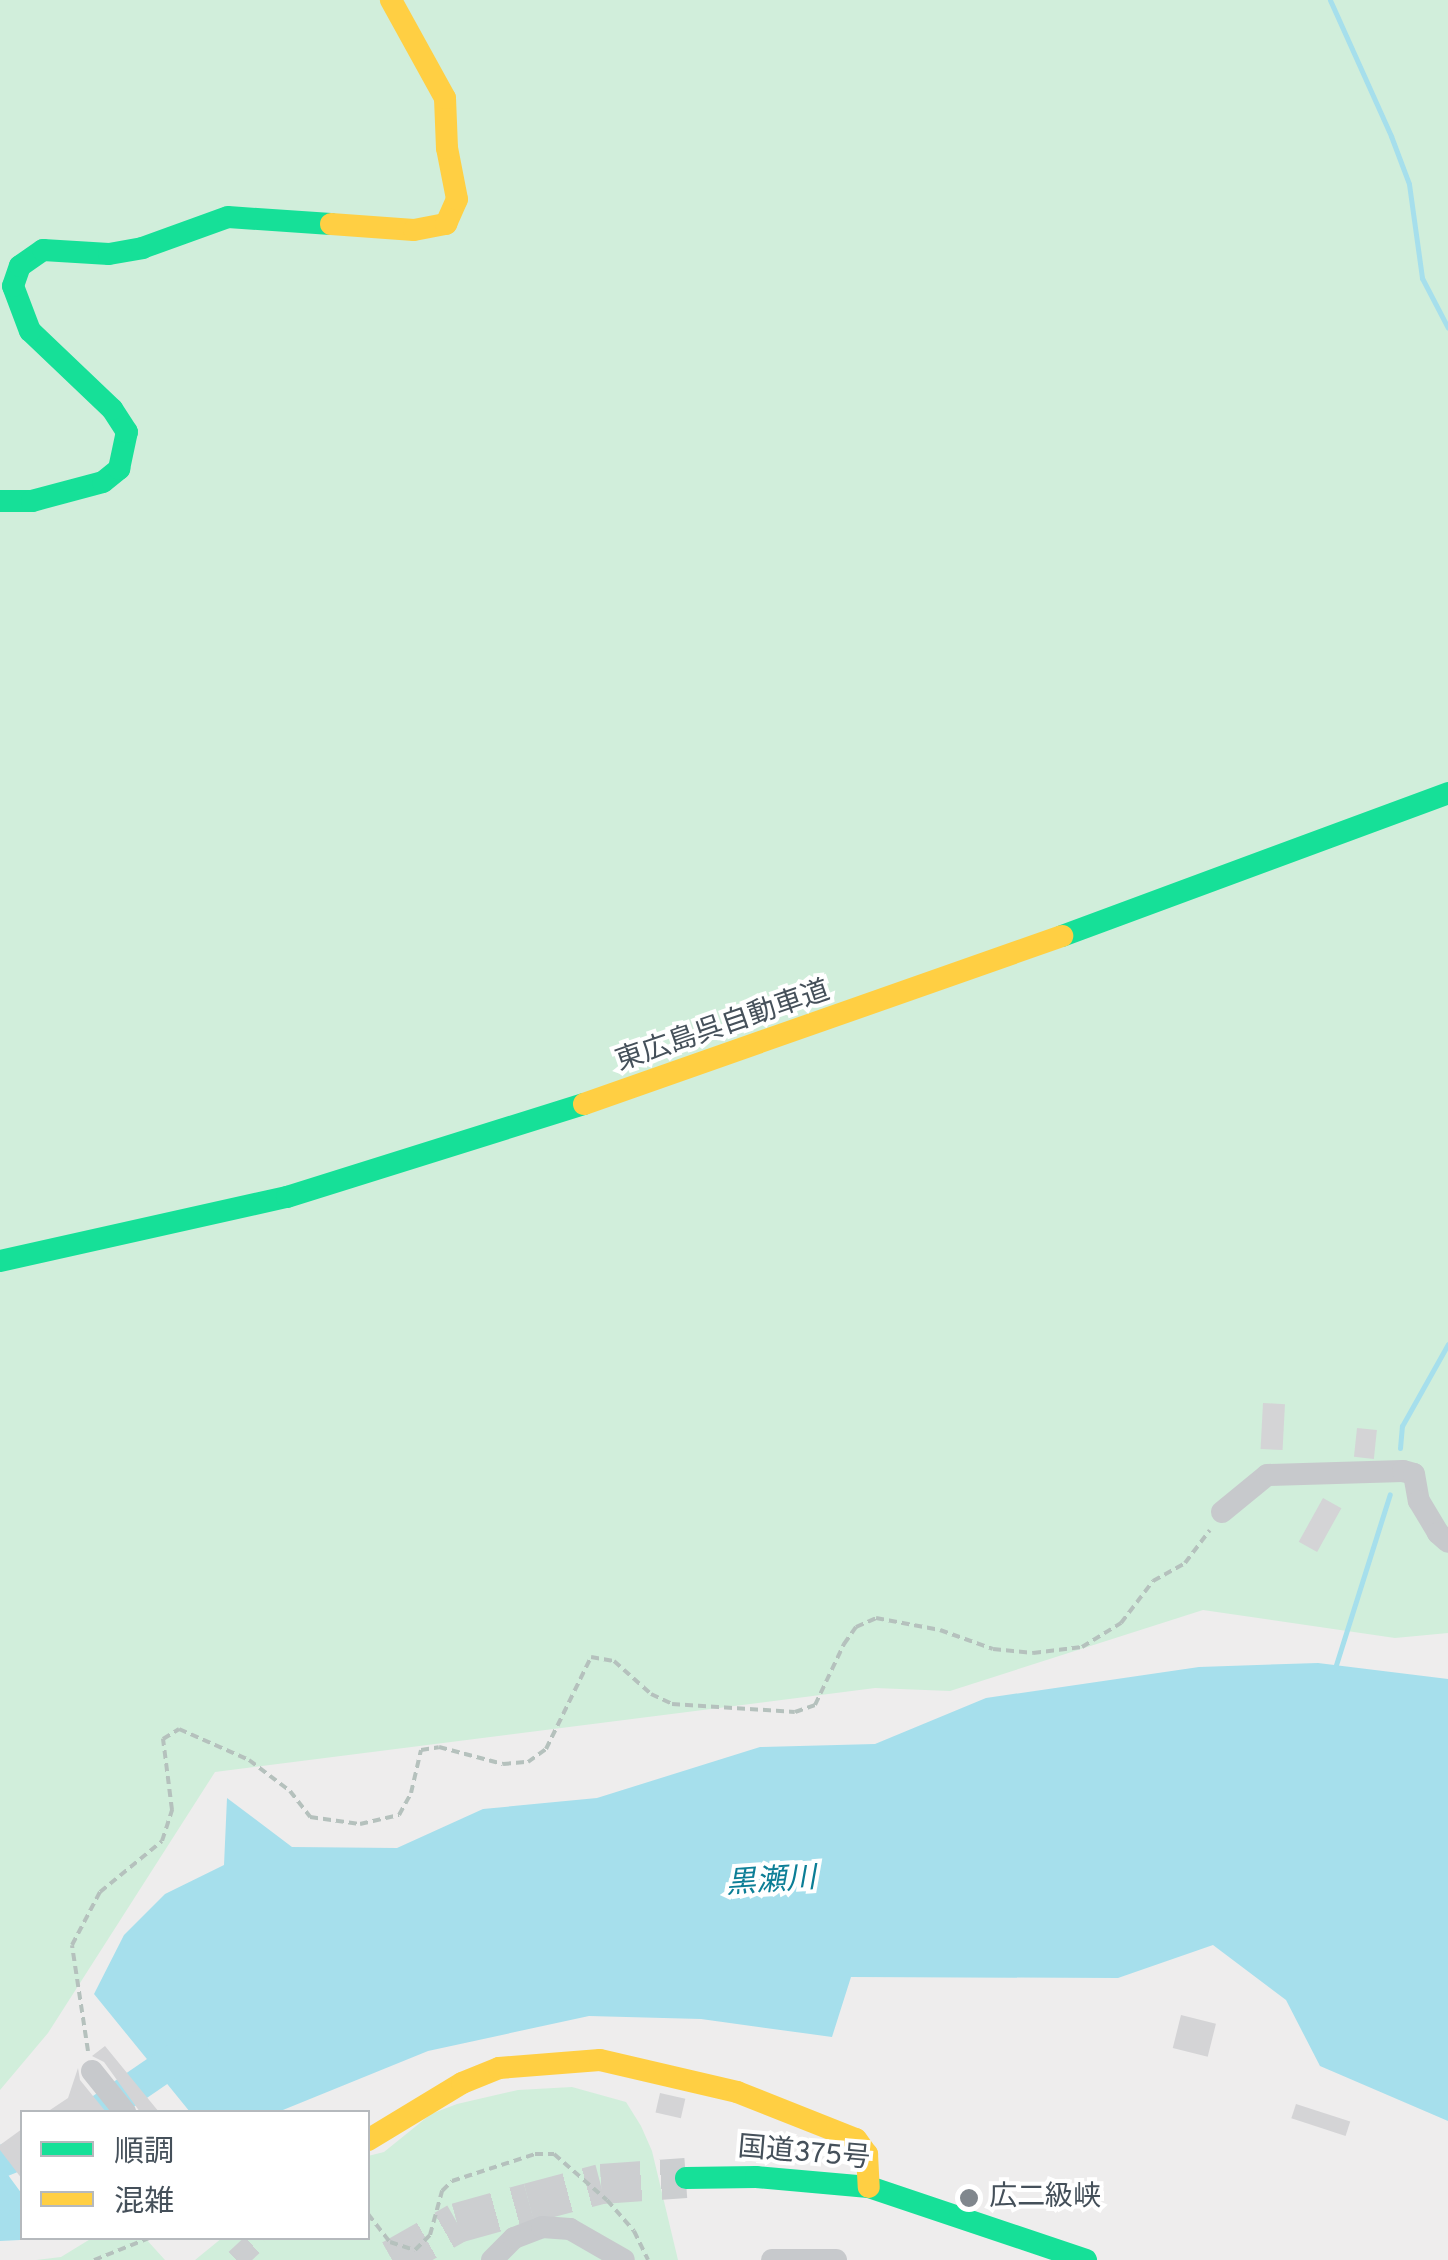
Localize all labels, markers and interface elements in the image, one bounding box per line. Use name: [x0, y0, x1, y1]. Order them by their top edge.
street label: 東広島呉自動車道: [612, 975, 834, 1079]
water label: 黒瀬川: [725, 1862, 817, 1904]
legend: [20, 2110, 370, 2240]
street label: 国道375号: [736, 2131, 872, 2177]
text: 順調: [114, 2135, 174, 2172]
place label: 広二級峡: [989, 2181, 1101, 2215]
text: 混雑: [114, 2185, 174, 2222]
marker: 広二級峡: [958, 2187, 980, 2209]

